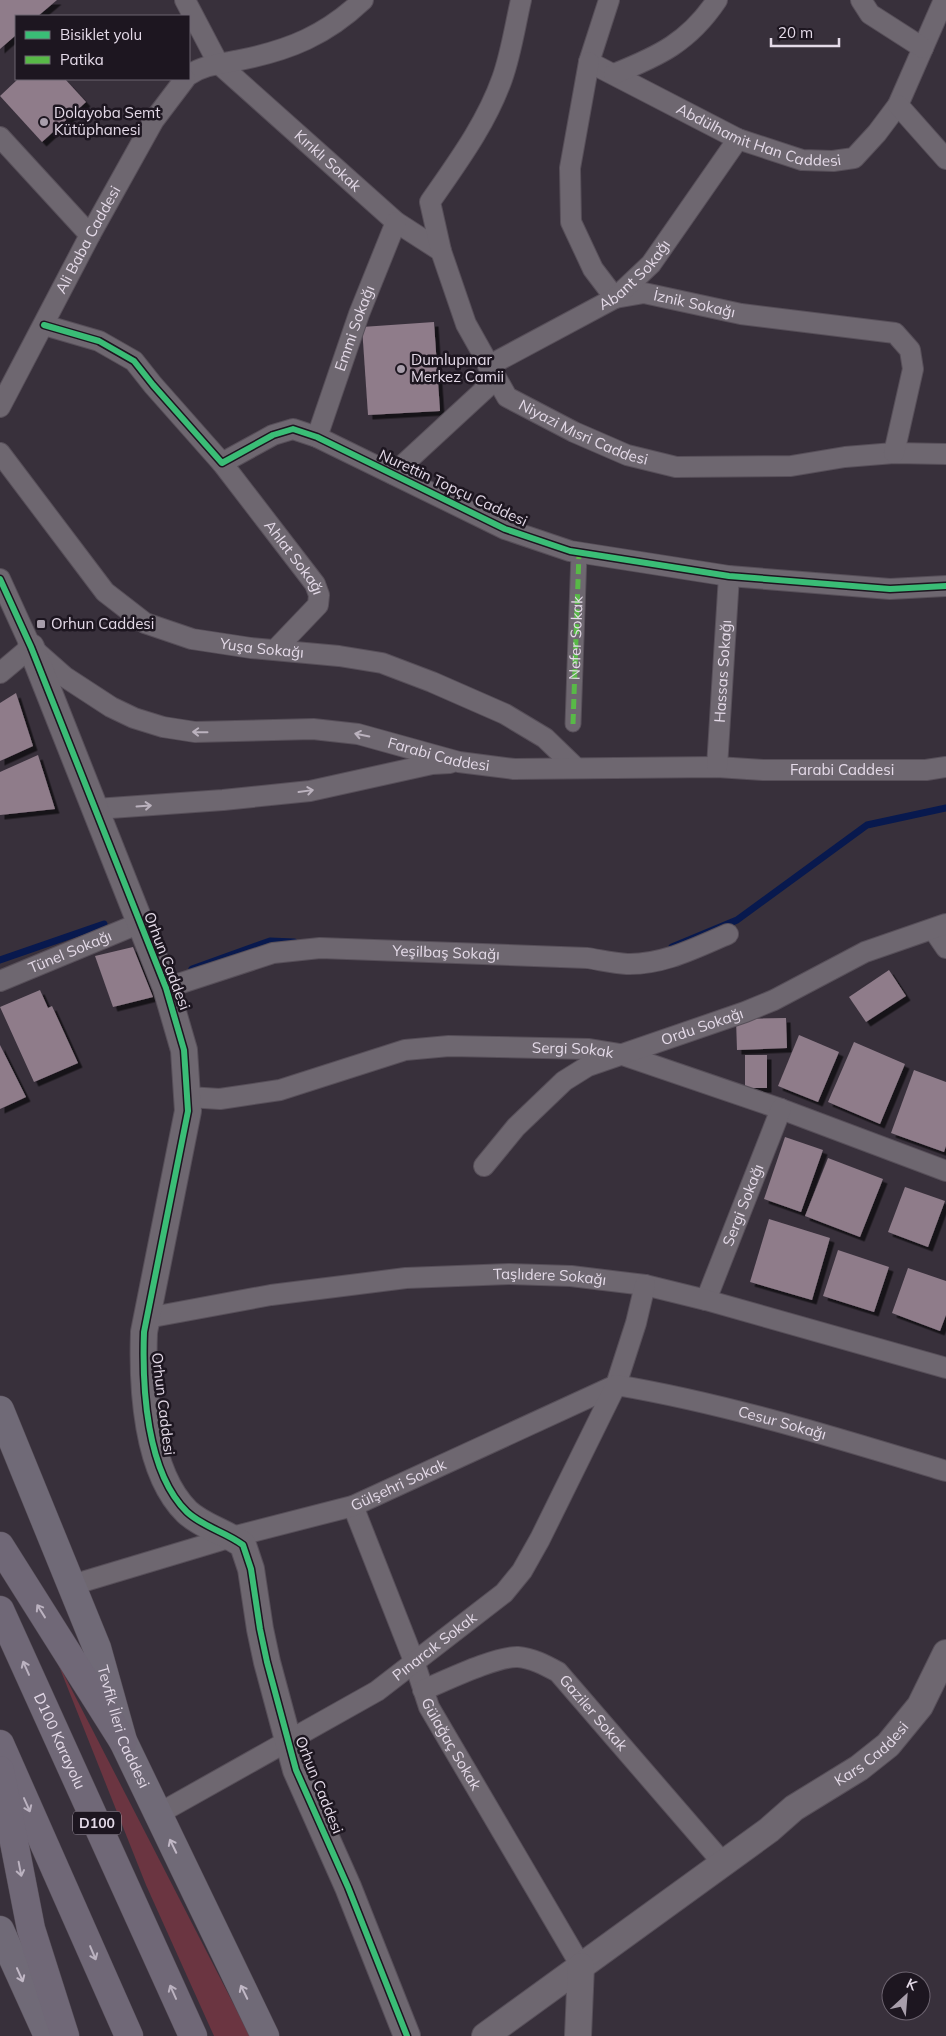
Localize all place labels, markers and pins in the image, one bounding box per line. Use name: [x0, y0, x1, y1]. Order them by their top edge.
place label: Dolayoba Semt Kütüphanesi: [54, 103, 161, 139]
marker: Dolayoba Semt Kütüphanesi: [38, 116, 50, 128]
place label: Dumlupınar Merkez Camii: [411, 350, 504, 386]
marker: Dumlupınar Merkez Camii: [395, 363, 407, 375]
place label: Orhun Caddesi̇: [51, 614, 154, 633]
marker: Orhun Caddesi̇: [35, 618, 47, 630]

